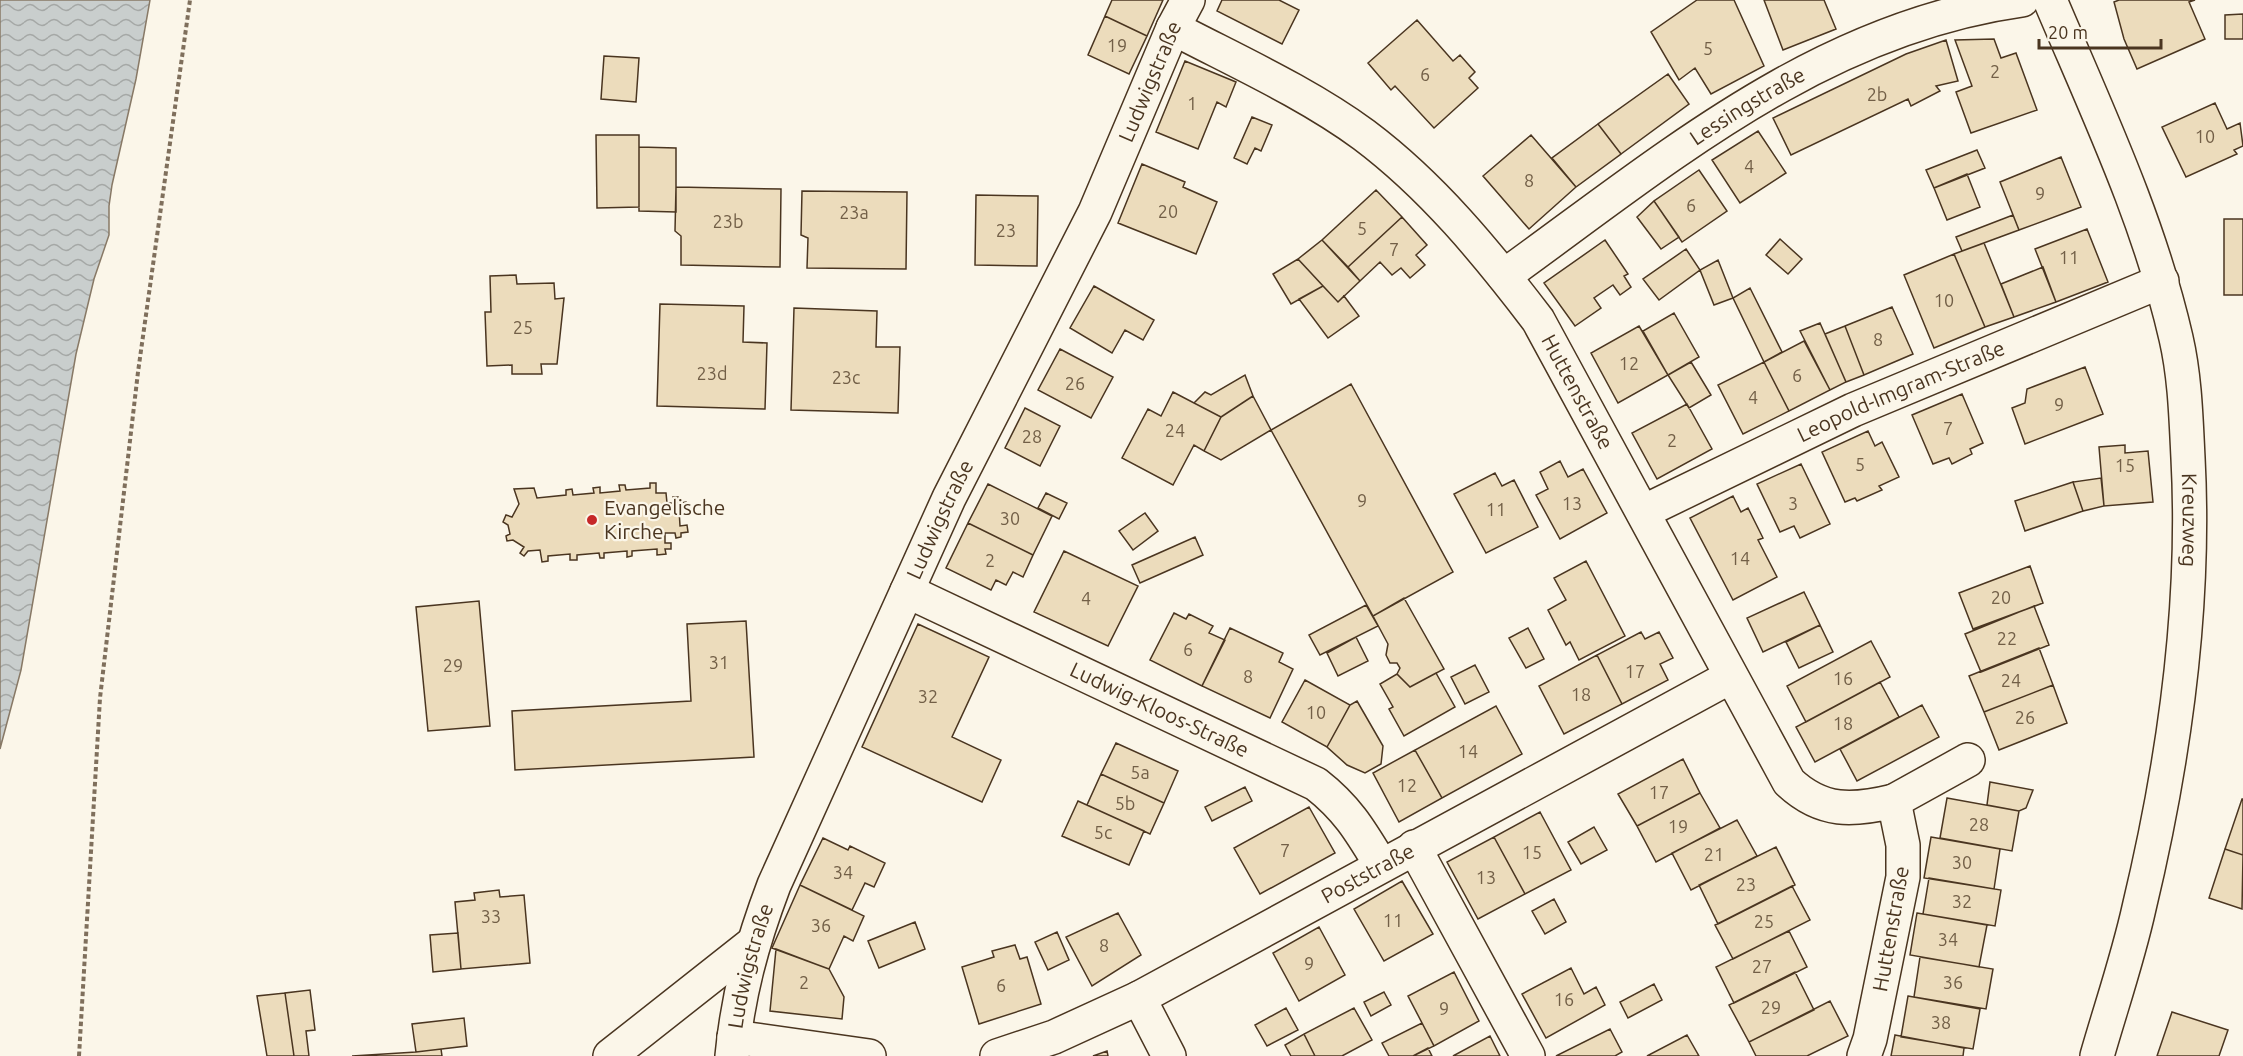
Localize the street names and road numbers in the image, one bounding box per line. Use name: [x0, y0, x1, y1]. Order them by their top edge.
street label: Ludwigstraße: [1113, 16, 1186, 145]
street label: Lessingstraße: [1685, 62, 1809, 149]
street label: Huttenstraße: [1537, 330, 1619, 453]
street label: Leopold-Imgram-Straße: [1793, 335, 2008, 446]
street label: Ludwigstraße: [901, 455, 977, 583]
street label: Kreuzweg: [2178, 473, 2203, 567]
street label: Ludwig-Kloos-Straße: [1066, 657, 1253, 762]
street label: Poststraße: [1317, 838, 1418, 908]
street label: Huttenstraße: [1867, 864, 1913, 993]
street label: Ludwigstraße: [722, 900, 777, 1030]

